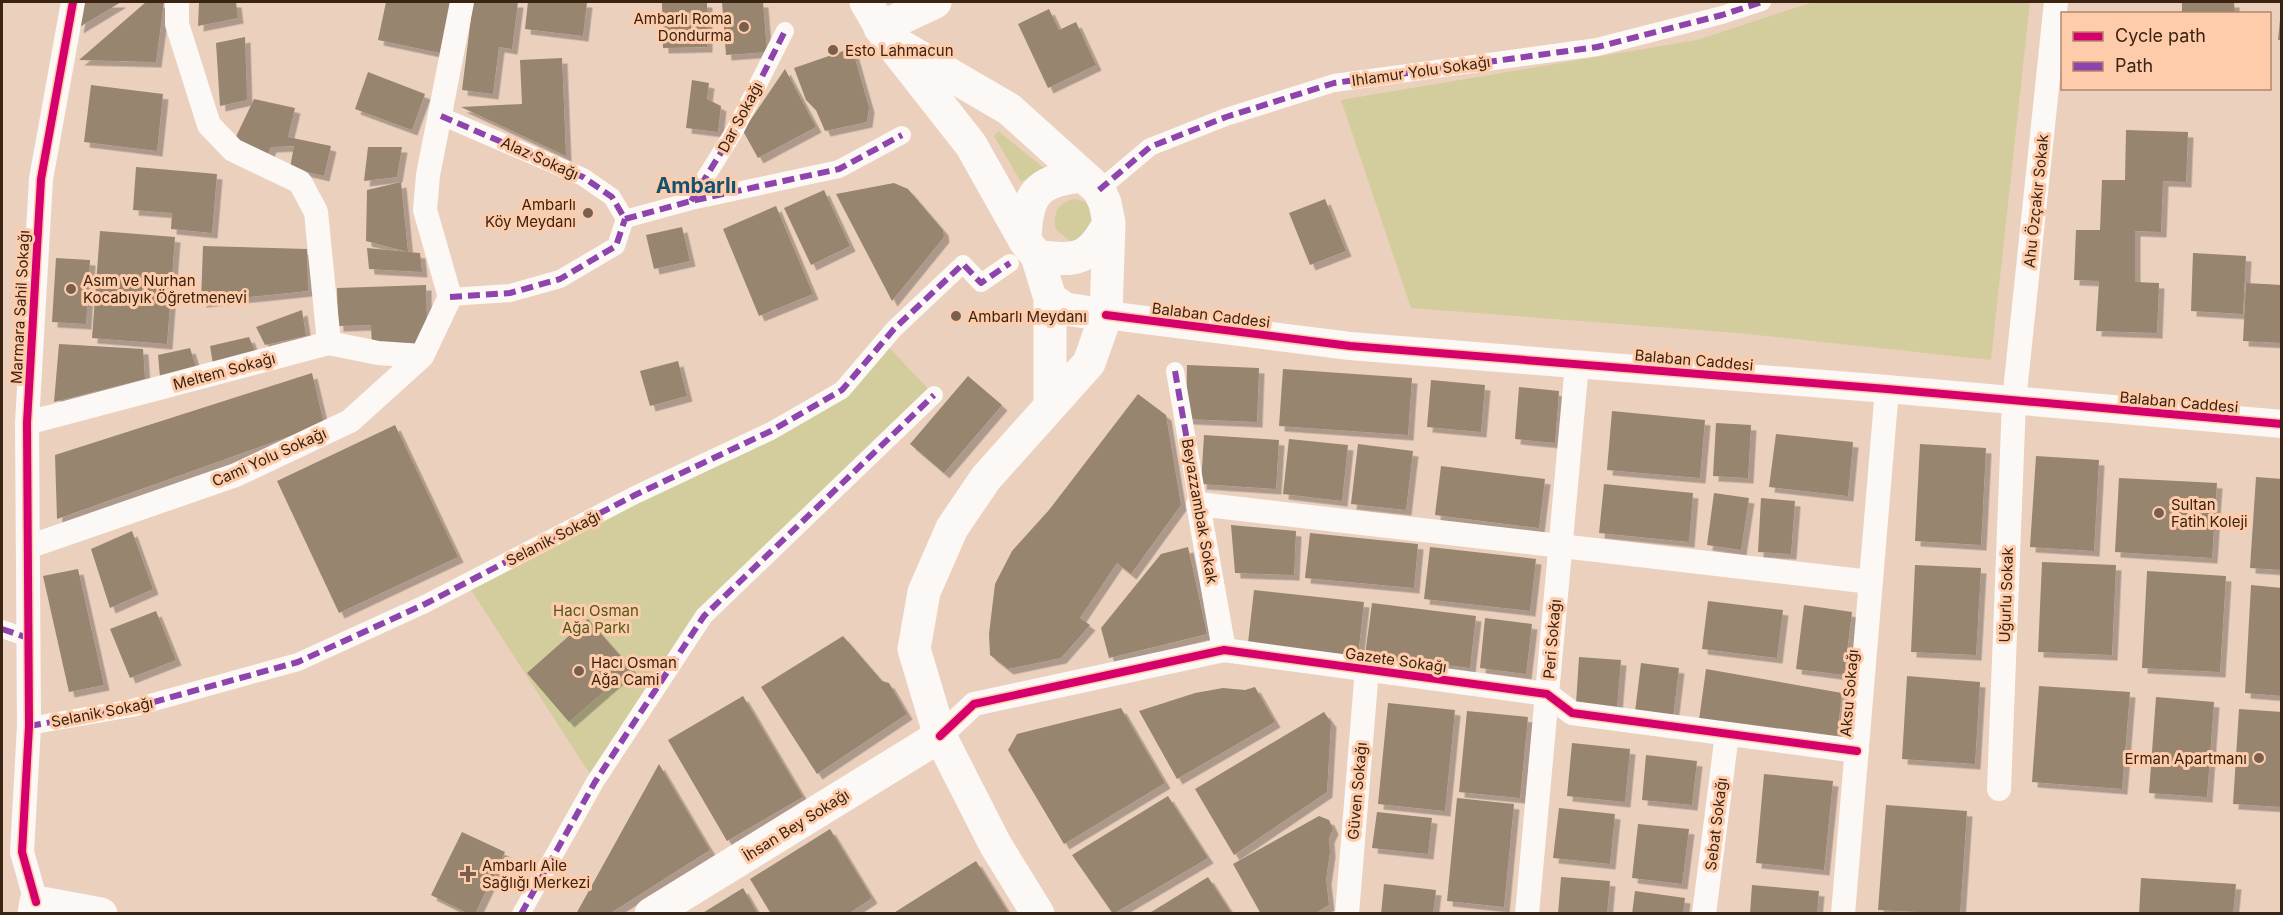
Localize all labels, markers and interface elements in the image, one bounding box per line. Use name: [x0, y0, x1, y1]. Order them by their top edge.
place label: Ambarlı Roma Dondurma: [633, 9, 732, 45]
legend: [2061, 12, 2271, 90]
marker: Ambarlı Roma Dondurma: [737, 20, 751, 34]
text: Cycle path: [2115, 25, 2206, 46]
place label: Esto Lahmacun: [845, 41, 954, 60]
marker: Esto Lahmacun: [826, 43, 840, 57]
street label: Ihlamur Yolu Sokağı: [1351, 52, 1491, 90]
text: Path: [2115, 55, 2153, 76]
street label: Dar Sokağı: [713, 78, 767, 156]
street label: Alaz Sokağı: [498, 132, 582, 184]
street label: Ahu Özçakır Sokak: [2020, 133, 2053, 269]
district label: Ambarlı: [656, 173, 736, 198]
place label: Ambarlı Köy Meydanı: [485, 195, 576, 231]
marker: Ambarlı Köy Meydanı: [581, 206, 595, 220]
street label: Marmara Sahil Sokağı: [6, 229, 34, 385]
place label: Asım ve Nurhan Kocabıyık Öğretmenevi: [83, 271, 247, 307]
marker: Asım ve Nurhan Kocabıyık Öğretmenevi: [64, 282, 78, 296]
street label: Balaban Caddesi: [1151, 298, 1271, 332]
place label: Ambarlı Meydanı: [968, 307, 1087, 326]
marker: Ambarlı Meydanı: [949, 309, 963, 323]
street label: Balaban Caddesi: [1634, 345, 1754, 375]
street label: Meltem Sokağı: [171, 348, 277, 394]
street label: Balaban Caddesi: [2119, 387, 2239, 417]
street label: Cami Yolu Sokağı: [209, 423, 329, 491]
street label: Beyazzambak Sokak: [1178, 437, 1222, 586]
place label: Sultan Fatih Koleji: [2171, 495, 2248, 531]
street label: Selanik Sokağı: [503, 506, 603, 570]
marker: Sultan Fatih Koleji: [2152, 506, 2166, 520]
street label: Uğurlu Sokak: [1995, 546, 2017, 643]
street label: Peri Sokağı: [1539, 598, 1565, 680]
park label: Hacı Osman Ağa Parkı: [553, 601, 639, 637]
street label: Gazete Sokağı: [1344, 643, 1448, 677]
street label: Aksu Sokağı: [1836, 648, 1862, 738]
place label: Hacı Osman Ağa Cami: [591, 653, 677, 689]
marker: Hacı Osman Ağa Cami: [572, 664, 586, 678]
street label: Selanik Sokağı: [49, 693, 155, 731]
street label: Güven Sokağı: [1343, 741, 1371, 841]
place label: Erman Apartmanı: [2125, 749, 2247, 768]
marker: Erman Apartmanı: [2252, 751, 2266, 765]
street label: Sebat Sokağı: [1701, 777, 1731, 871]
street label: İhsan Bey Sokağı: [740, 785, 852, 865]
place label: Ambarlı Aile Sağlığı Merkezi: [482, 856, 590, 892]
marker: Ambarlı Aile Sağlığı Merkezi: [459, 865, 477, 883]

